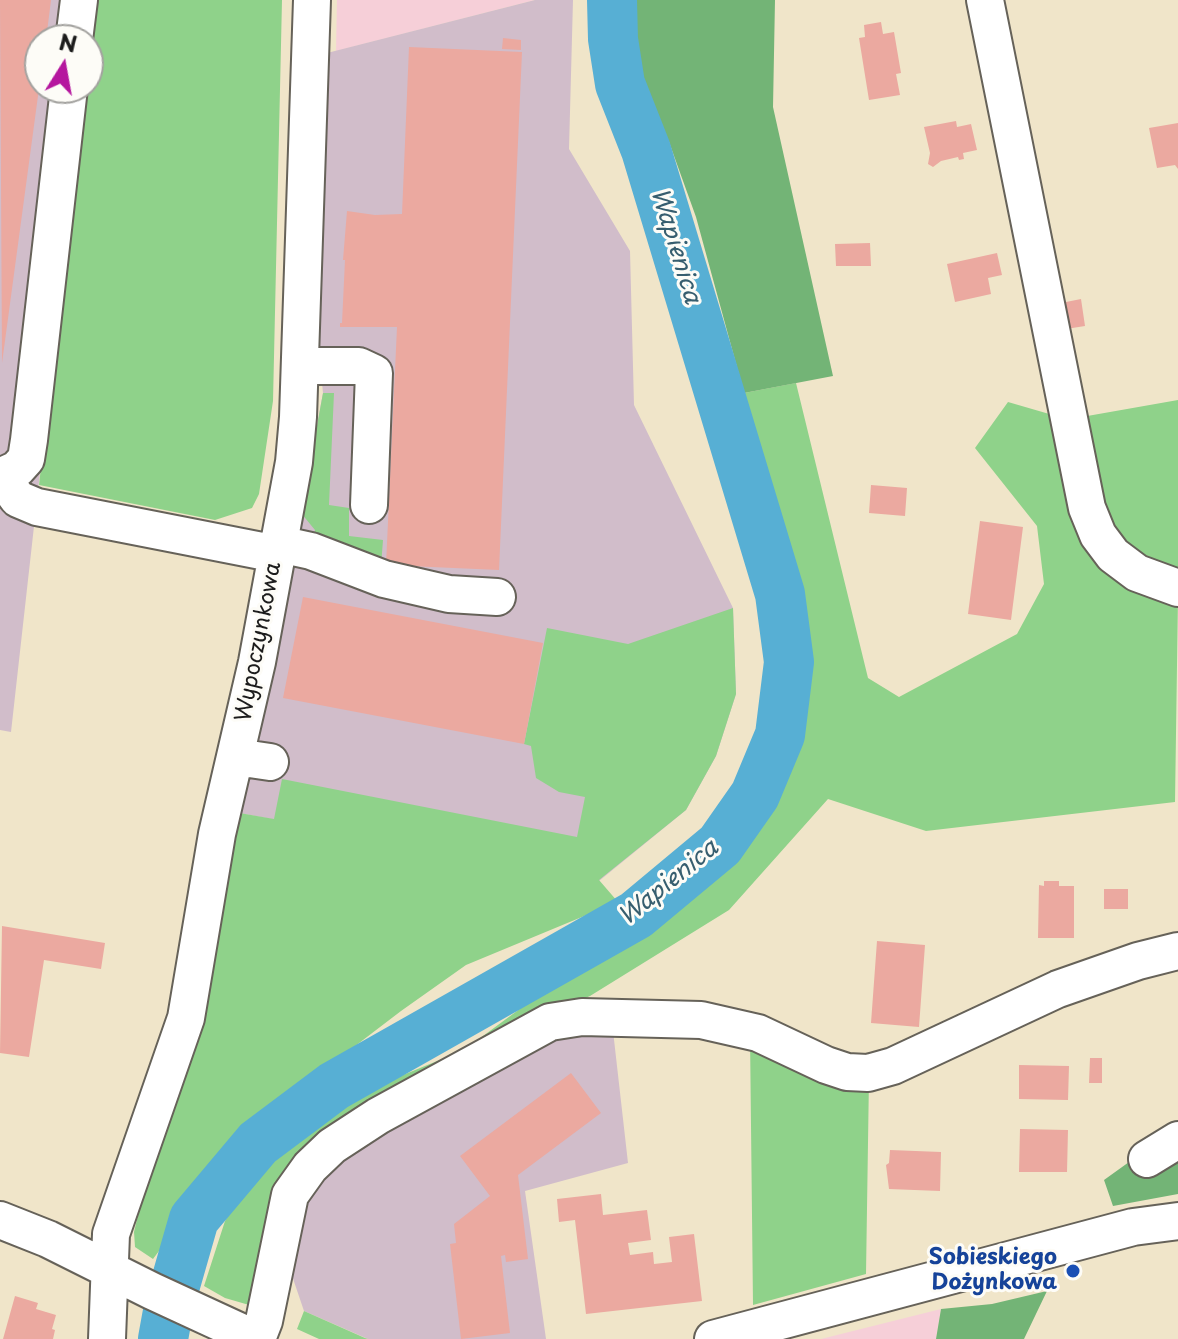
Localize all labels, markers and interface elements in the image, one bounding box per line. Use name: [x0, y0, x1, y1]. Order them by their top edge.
north arrow: [24, 24, 104, 104]
text: N: [57, 24, 80, 60]
water label: Wapienica: [644, 185, 706, 307]
street label: Wypoczynkowa: [231, 560, 287, 724]
water label: Wapienica: [614, 834, 724, 932]
place label: Sobieskiego Dożynkowa: [929, 1245, 1057, 1296]
marker: Sobieskiego Dożynkowa: [1064, 1262, 1082, 1280]

